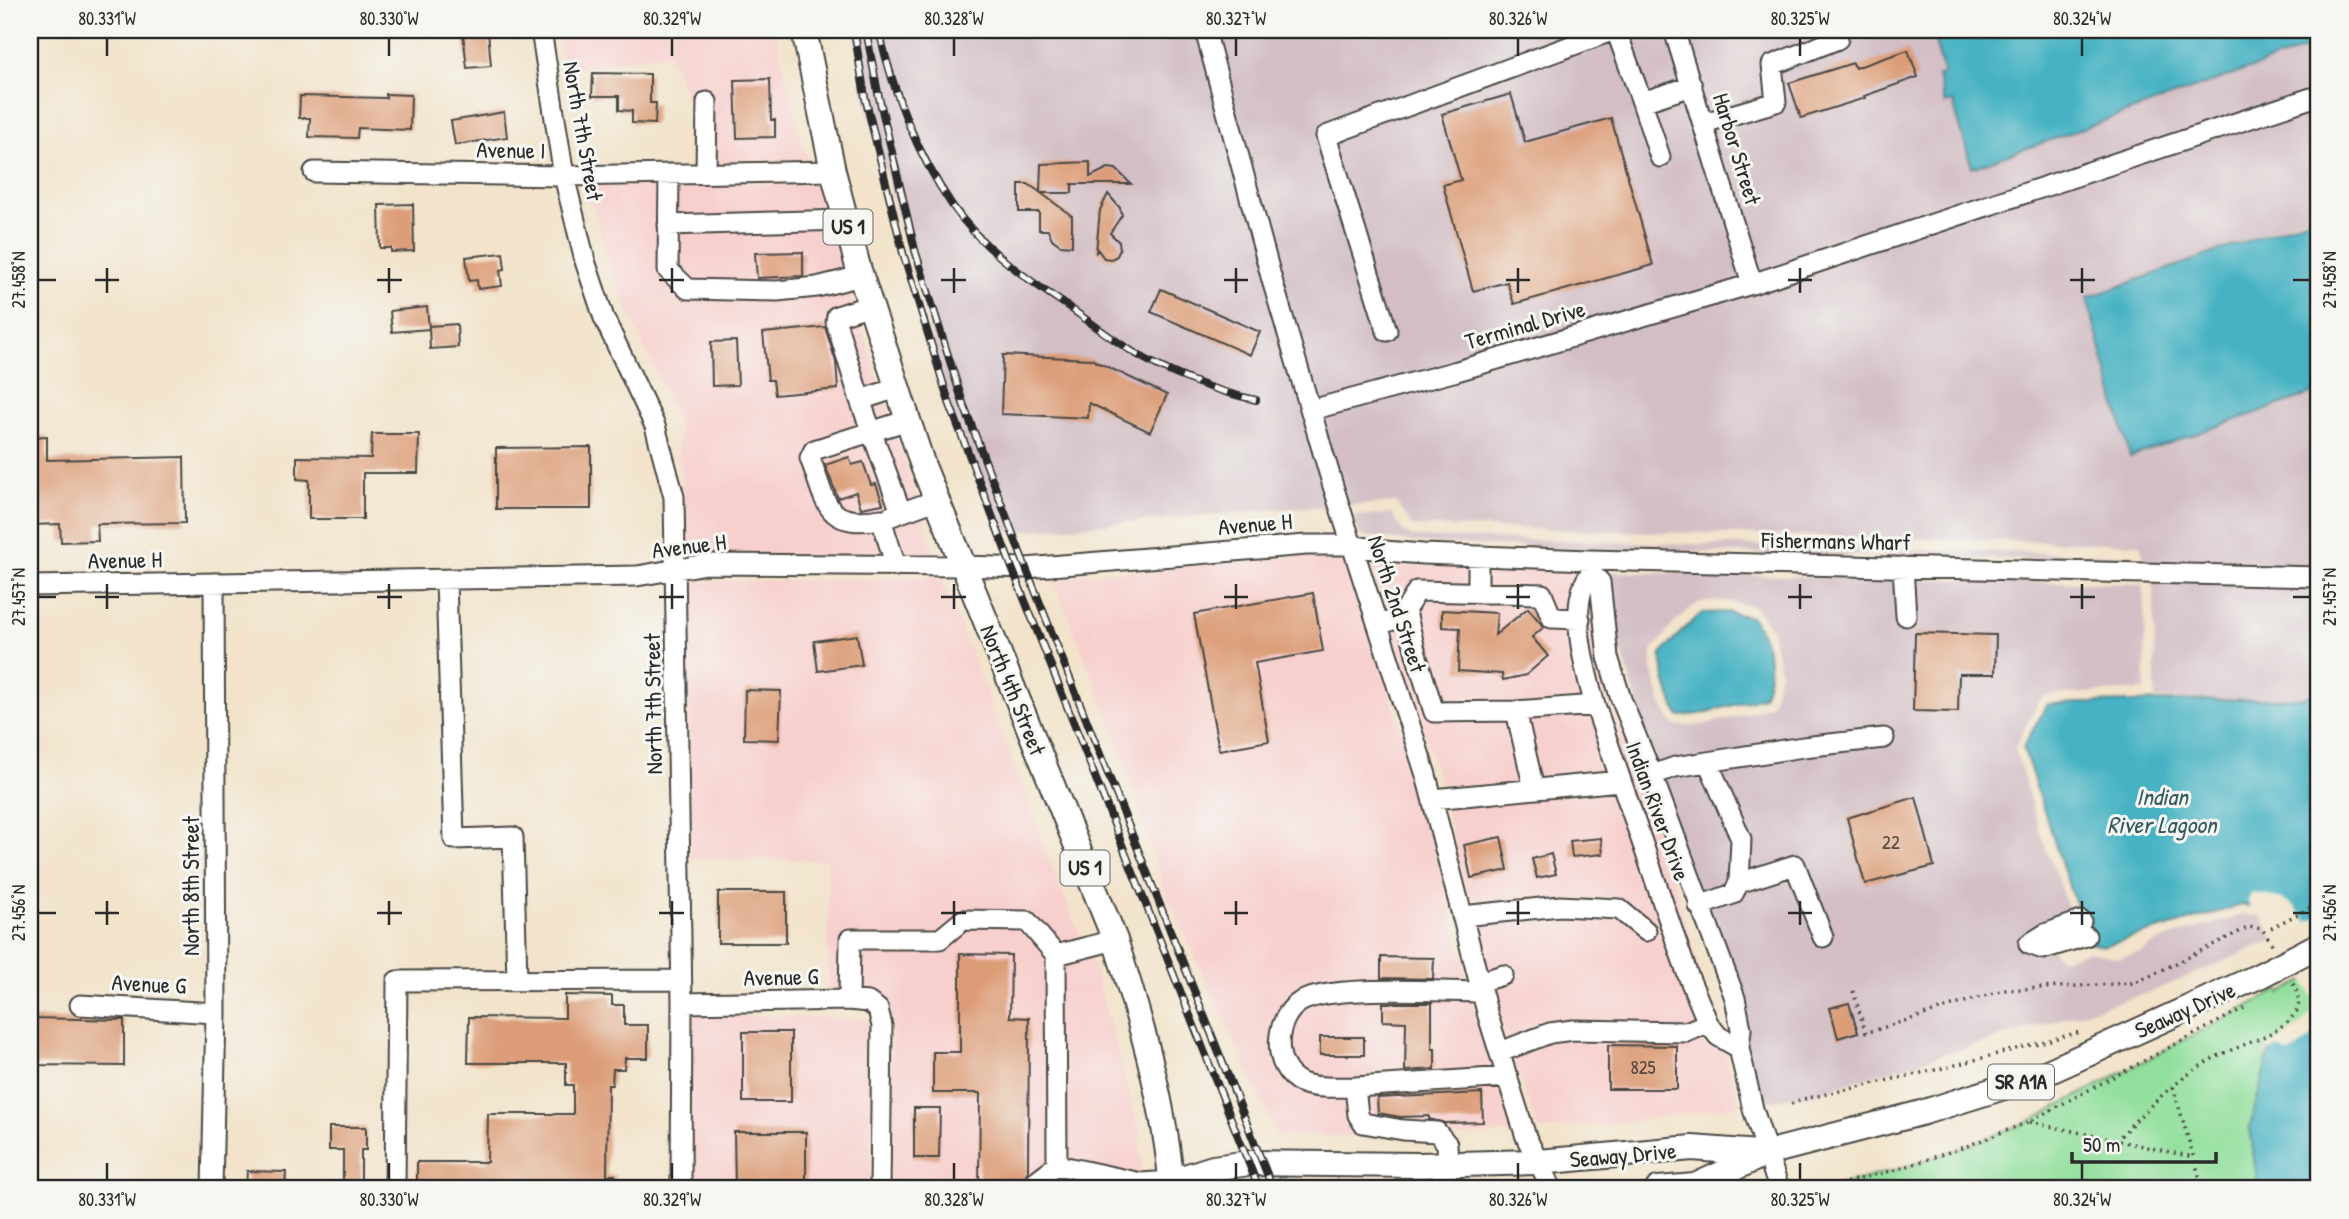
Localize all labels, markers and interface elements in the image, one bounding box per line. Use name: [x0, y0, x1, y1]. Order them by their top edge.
text: 80.331°W: [78, 6, 136, 31]
text: 80.330°W: [359, 6, 419, 31]
text: 80.329°W: [643, 6, 701, 31]
text: 80.328°W: [924, 6, 984, 31]
text: 80.327°W: [1206, 6, 1266, 31]
text: 80.326°W: [1489, 6, 1547, 31]
text: 80.325°W: [1770, 6, 1830, 31]
text: 80.324°W: [2053, 6, 2111, 31]
street label: North 7th Street: [556, 59, 611, 204]
street label: Harbor Street: [1706, 89, 1769, 209]
street label: Avenue I: [476, 133, 546, 166]
road number: US 1: [824, 210, 872, 244]
text: 27.458°N: [6, 251, 31, 309]
text: 27.458°N: [2317, 251, 2342, 309]
street label: Terminal Drive: [1461, 293, 1589, 356]
street label: Avenue H: [1217, 505, 1293, 542]
street label: Fishermans Wharf: [1760, 524, 1912, 557]
street label: Avenue H: [650, 526, 728, 565]
street label: North 2nd Street: [1361, 531, 1435, 677]
street label: Avenue H: [88, 543, 162, 576]
text: 27.457°N: [6, 568, 31, 626]
text: 27.457°N: [2317, 568, 2342, 626]
street label: North 4th Street: [973, 620, 1054, 761]
street label: North 7th Street: [636, 632, 669, 775]
street label: Indian River Drive: [1619, 737, 1698, 885]
water label: Indian River Lagoon: [2107, 780, 2219, 841]
street label: North 8th Street: [175, 815, 206, 956]
house number: 22: [1882, 829, 1900, 855]
road number: US 1: [1060, 850, 1110, 886]
text: 27.456°N: [6, 885, 31, 941]
text: 27.456°N: [2317, 885, 2342, 941]
street label: Avenue G: [743, 960, 819, 993]
street label: Avenue G: [111, 966, 187, 1001]
street label: Seaway Drive: [2130, 974, 2240, 1045]
house number: 825: [1630, 1054, 1656, 1080]
road number: SR A1A: [1988, 1064, 2054, 1100]
scale bar: [2072, 1121, 2216, 1165]
text: 50 m: [2083, 1130, 2120, 1159]
street label: Seaway Drive: [1568, 1134, 1677, 1175]
text: 80.331°W: [78, 1187, 136, 1212]
text: 80.330°W: [359, 1187, 419, 1212]
text: 80.329°W: [643, 1187, 701, 1212]
text: 80.328°W: [924, 1187, 984, 1212]
text: 80.327°W: [1206, 1187, 1266, 1212]
text: 80.326°W: [1489, 1187, 1547, 1212]
text: 80.325°W: [1770, 1187, 1830, 1212]
text: 80.324°W: [2053, 1187, 2111, 1212]

